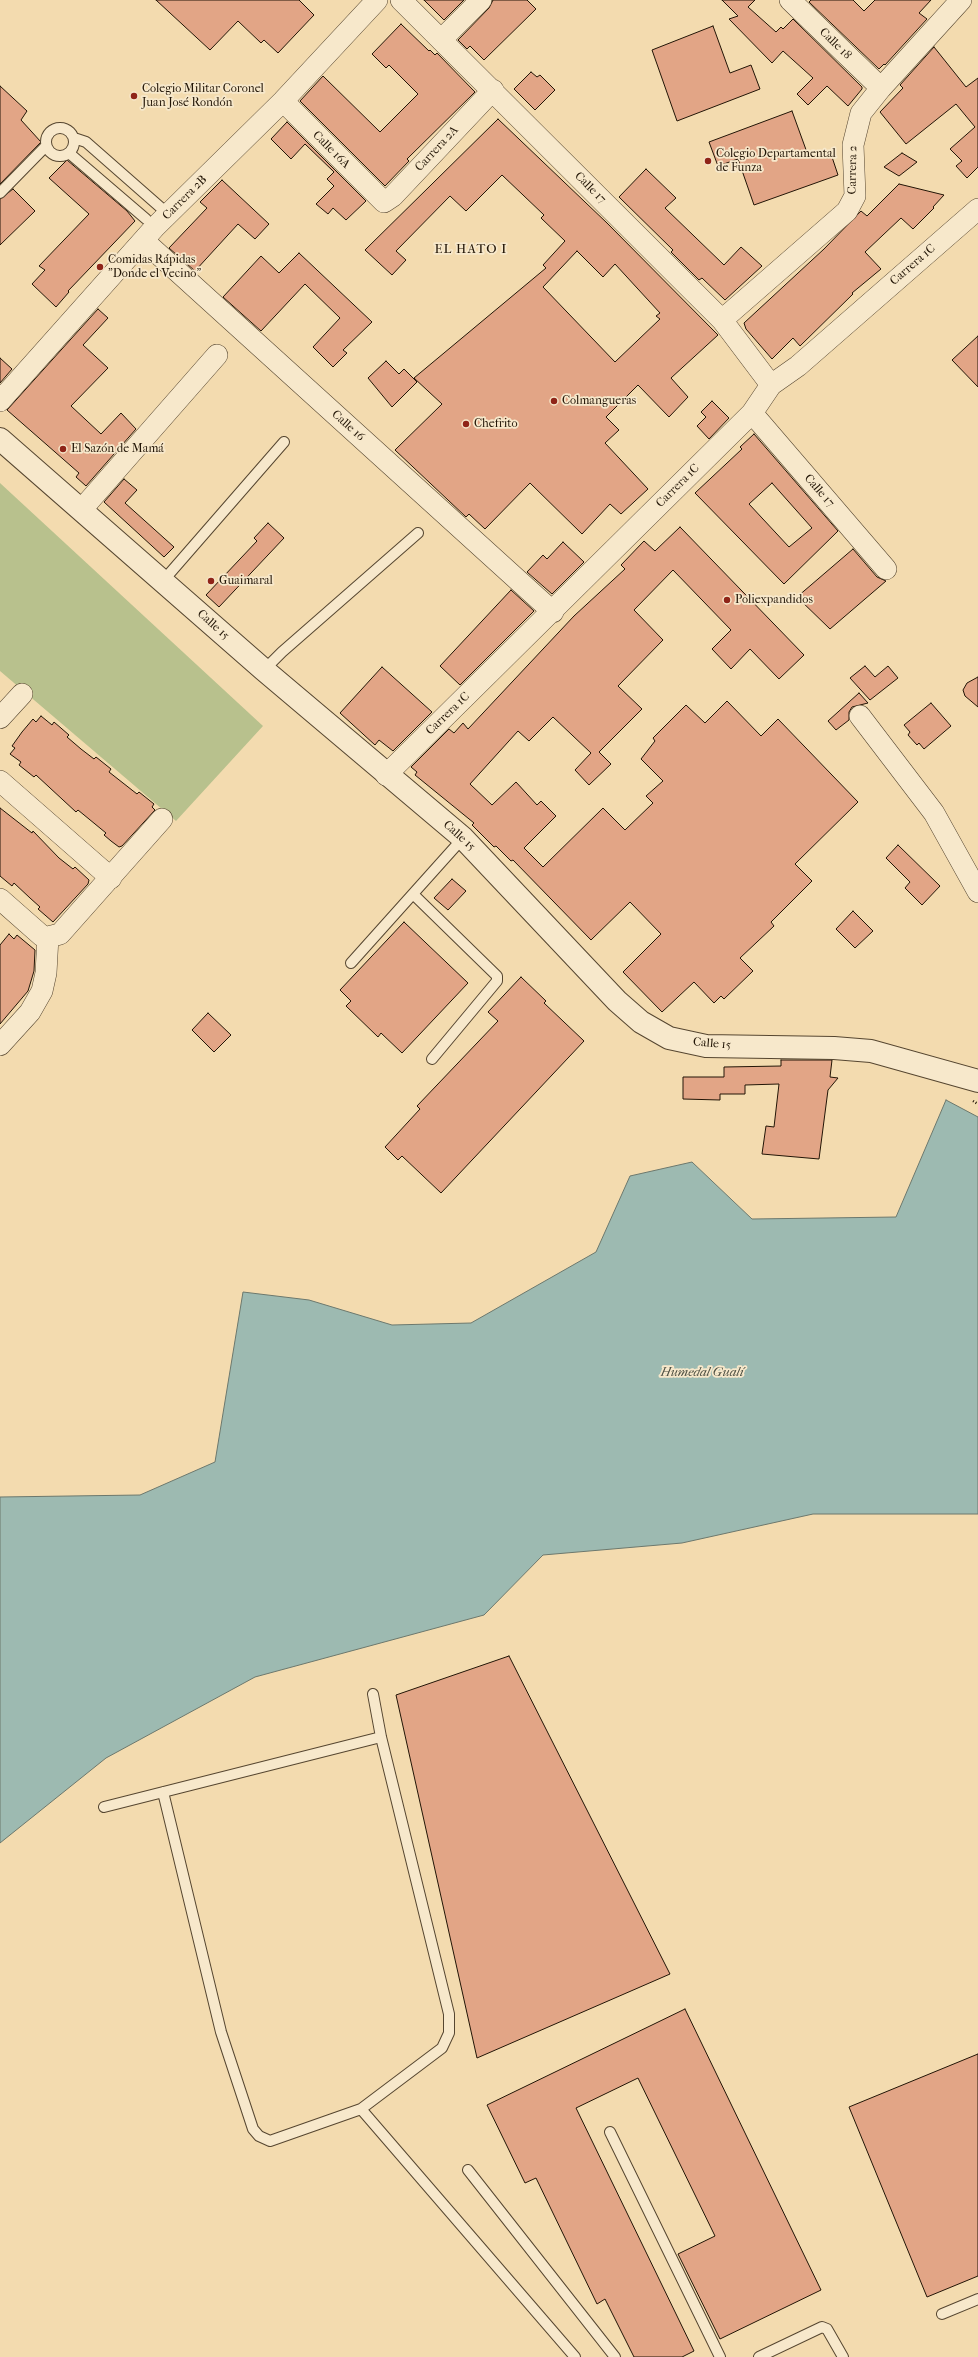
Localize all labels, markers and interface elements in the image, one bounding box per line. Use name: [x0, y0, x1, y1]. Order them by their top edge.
street label: Calle 18: [816, 25, 854, 63]
place label: Colegio Militar Coronel Juan José Rondón: [142, 82, 264, 110]
marker: Colegio Militar Coronel Juan José Rondón: [129, 91, 139, 101]
street label: Carrera 2A: [412, 123, 462, 175]
street label: Calle 16A: [309, 128, 353, 172]
street label: Carrera 2: [845, 145, 861, 195]
place label: Colegio Departamental de Funza: [716, 147, 836, 175]
marker: Colegio Departamental de Funza: [703, 156, 713, 166]
street label: Calle 17: [571, 169, 609, 207]
street label: Carrera 2B: [160, 173, 210, 223]
street label: Carrera 1C: [887, 241, 939, 289]
district label: EL HATO I: [435, 242, 507, 258]
place label: Comidas Rápidas "Donde el Vecino": [108, 253, 201, 281]
marker: Comidas Rápidas "Donde el Vecino": [95, 262, 105, 272]
place label: Colmangueras: [562, 394, 636, 408]
marker: Colmangueras: [549, 396, 559, 406]
street label: Calle 16: [329, 407, 367, 445]
place label: Chefrito: [474, 417, 518, 431]
marker: Chefrito: [461, 419, 471, 429]
place label: El Sazón de Mamá: [71, 442, 164, 456]
marker: El Sazón de Mamá: [58, 444, 68, 454]
street label: Carrera 1C: [653, 461, 703, 511]
street label: Calle 17: [801, 472, 837, 510]
place label: Guaimaral: [219, 574, 273, 588]
marker: Guaimaral: [206, 576, 216, 586]
place label: Poliexpandidos: [735, 593, 813, 607]
marker: Poliexpandidos: [722, 595, 732, 605]
street label: Calle 15: [194, 607, 232, 643]
street label: Carrera 1C: [423, 690, 473, 738]
street label: Calle 15: [440, 818, 478, 854]
street label: Calle 15: [692, 1035, 732, 1053]
water label: Humedal Gualí: [661, 1365, 743, 1381]

